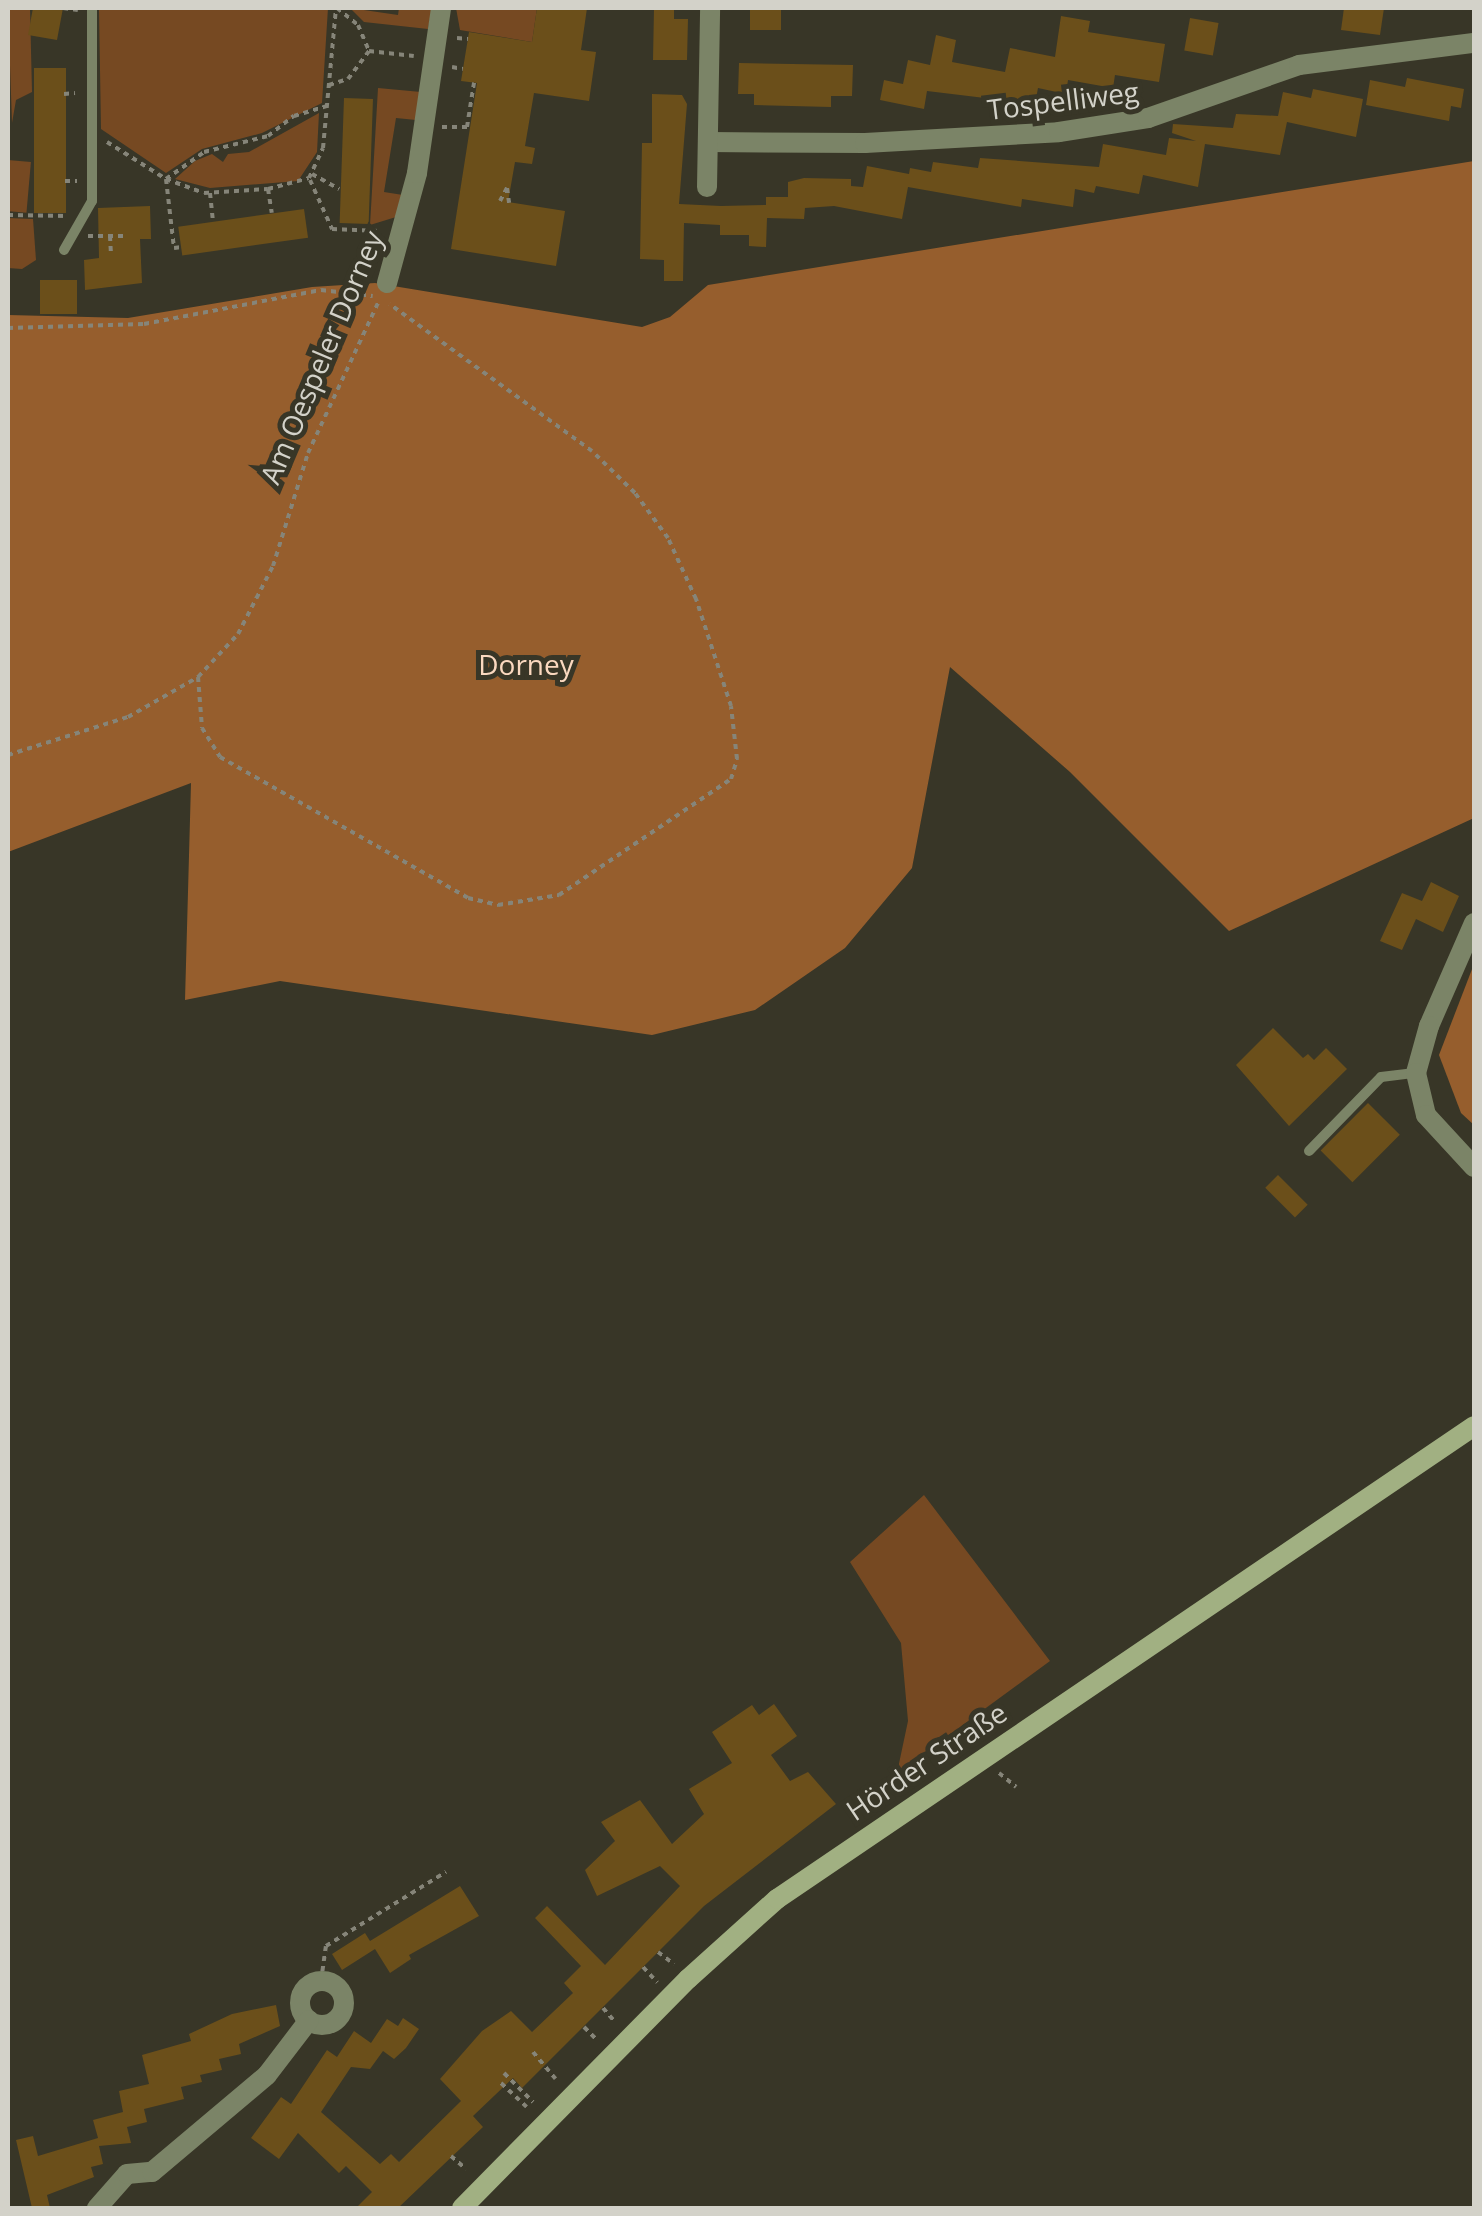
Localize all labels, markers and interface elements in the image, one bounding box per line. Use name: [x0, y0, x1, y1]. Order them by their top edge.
street label: Tospelliweg: [985, 74, 1141, 126]
street label: Am Oespeler Dorney: [252, 225, 390, 489]
park label: Dorney: [478, 647, 574, 681]
street label: Hörder Straße: [840, 1695, 1012, 1827]

